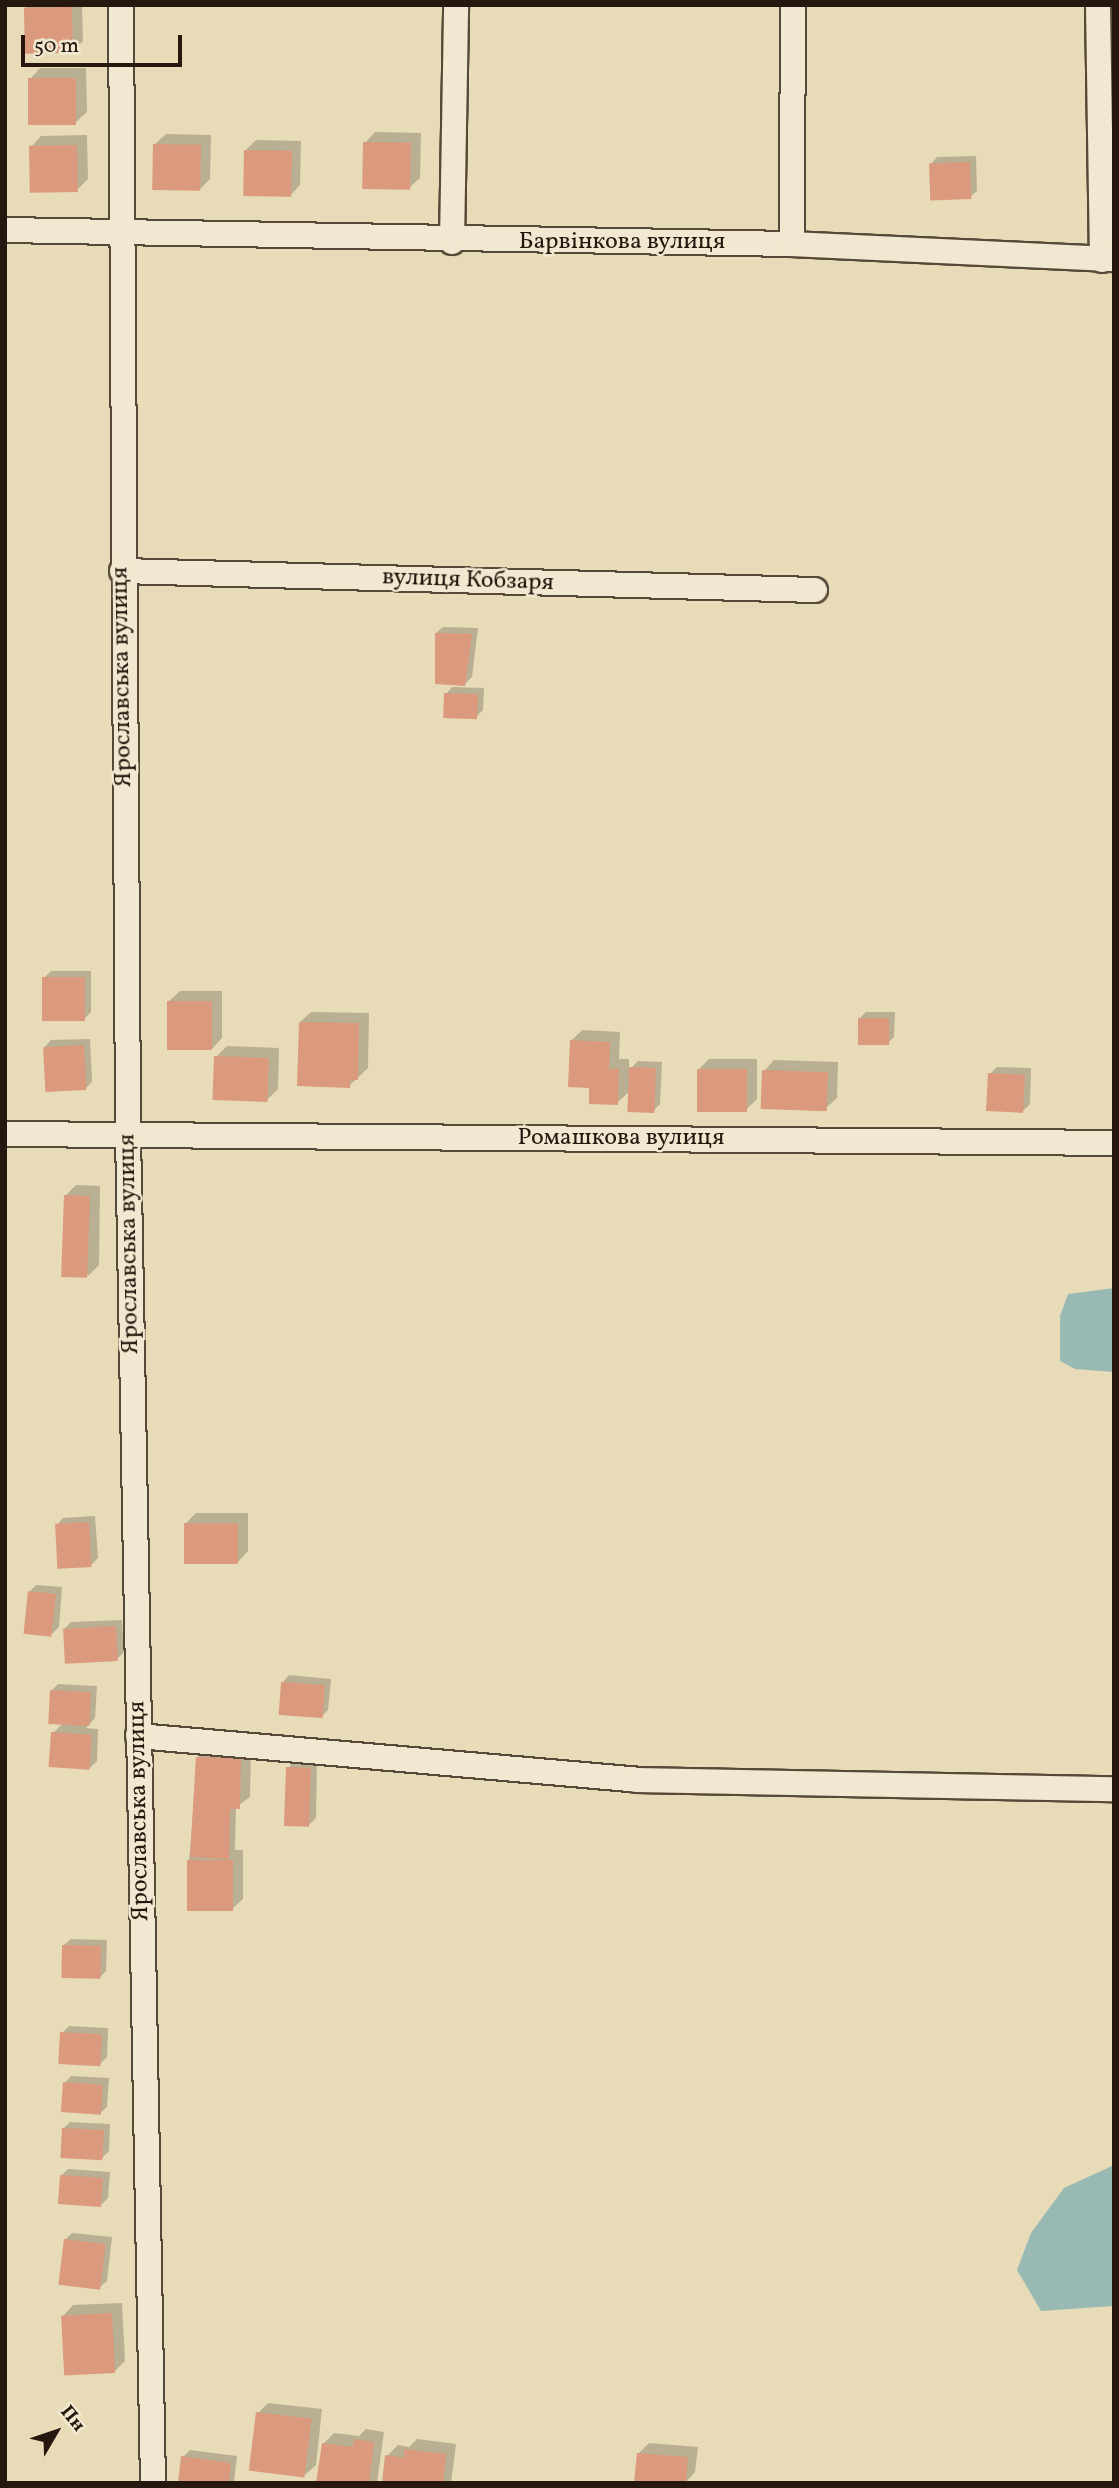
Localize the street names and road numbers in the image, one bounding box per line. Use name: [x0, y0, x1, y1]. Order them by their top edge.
street label: Барвінкова вулиця: [519, 229, 725, 257]
street label: вулиця Кобзаря: [382, 564, 554, 598]
street label: Ярославська вулиця: [107, 567, 139, 787]
street label: Ромашкова вулиця: [518, 1125, 724, 1153]
street label: Ярославська вулиця: [114, 1134, 146, 1354]
street label: Ярославська вулиця: [124, 1701, 156, 1921]

